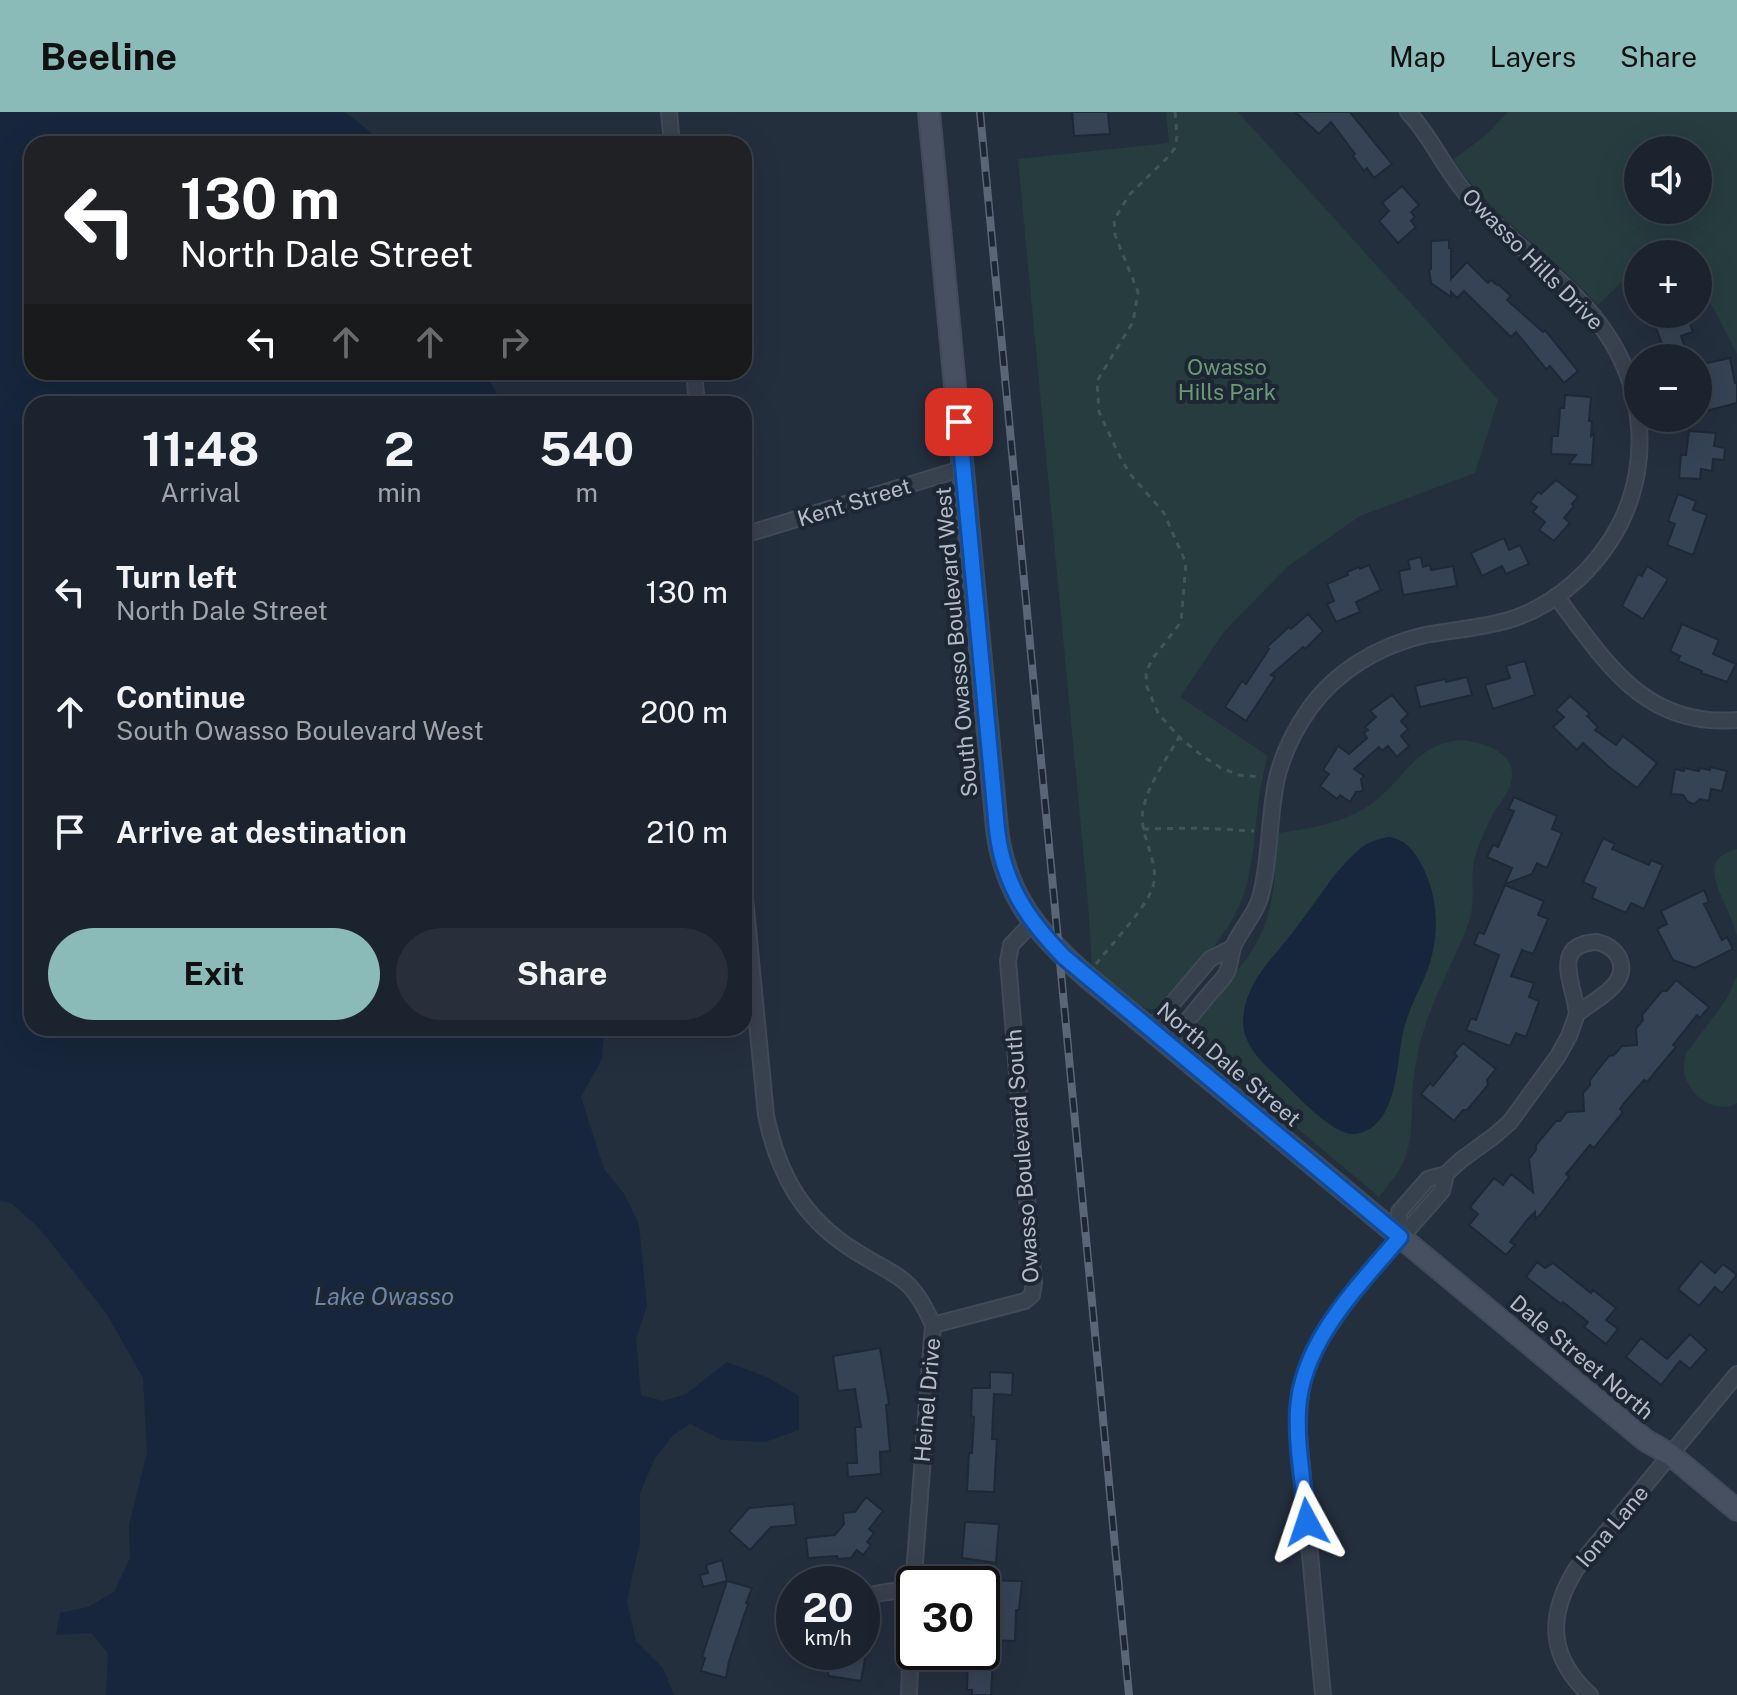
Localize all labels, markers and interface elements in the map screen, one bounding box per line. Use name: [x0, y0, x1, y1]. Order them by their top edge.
text: Beeline: [40, 34, 177, 79]
text: Map: [1389, 40, 1446, 73]
text: Layers: [1490, 40, 1576, 73]
text: Share: [1620, 40, 1697, 73]
map controls: [1624, 136, 1712, 432]
button: sound: [1624, 136, 1712, 224]
text: 130 m: [180, 166, 340, 232]
icon: left: [48, 168, 152, 272]
street label: Owasso Hills Drive: [1457, 183, 1609, 335]
text: North Dale Street: [180, 233, 473, 275]
button: +: [1624, 240, 1712, 328]
icon: left: [240, 320, 284, 364]
icon: ahead: [324, 320, 368, 364]
icon: ahead: [408, 320, 452, 364]
icon: right: [492, 320, 536, 364]
button: −: [1624, 344, 1712, 432]
park label: Owasso Hills Park: [1178, 354, 1276, 405]
pin: [925, 388, 993, 456]
icon: arrive: [937, 400, 981, 444]
text: 11:48: [142, 420, 259, 477]
text: 2: [384, 420, 415, 477]
text: 540: [539, 420, 634, 477]
street label: Kent Street: [794, 472, 914, 532]
text: Arrival: [161, 477, 241, 508]
text: min: [377, 477, 421, 508]
text: m: [575, 477, 598, 508]
street label: South Owasso Boulevard West: [929, 486, 983, 798]
text: Turn left: [116, 559, 237, 595]
icon: left: [48, 570, 92, 614]
text: 130 m: [645, 574, 728, 610]
text: North Dale Street: [116, 595, 328, 626]
text: Continue: [116, 679, 246, 715]
icon: ahead: [48, 690, 92, 734]
text: 200 m: [640, 694, 728, 730]
text: South Owasso Boulevard West: [116, 715, 484, 746]
icon: arrive: [48, 810, 92, 854]
text: Arrive at destination: [116, 814, 407, 850]
text: 210 m: [646, 814, 728, 850]
button: Exit: [48, 928, 380, 1020]
button: Share: [396, 928, 728, 1020]
street label: North Dale Street: [1152, 996, 1306, 1132]
street label: Owasso Boulevard South: [1000, 1028, 1044, 1284]
water label: Lake Owasso: [314, 1282, 454, 1310]
street label: Dale Street North: [1505, 1289, 1659, 1425]
street label: Heinel Drive: [909, 1337, 945, 1463]
position arrow: [1265, 1480, 1349, 1564]
street label: Iona Lane: [1570, 1480, 1654, 1572]
speed limit sign: 30: [896, 1566, 1000, 1670]
text: 20: [802, 1584, 854, 1631]
text: km/h: [804, 1626, 852, 1650]

